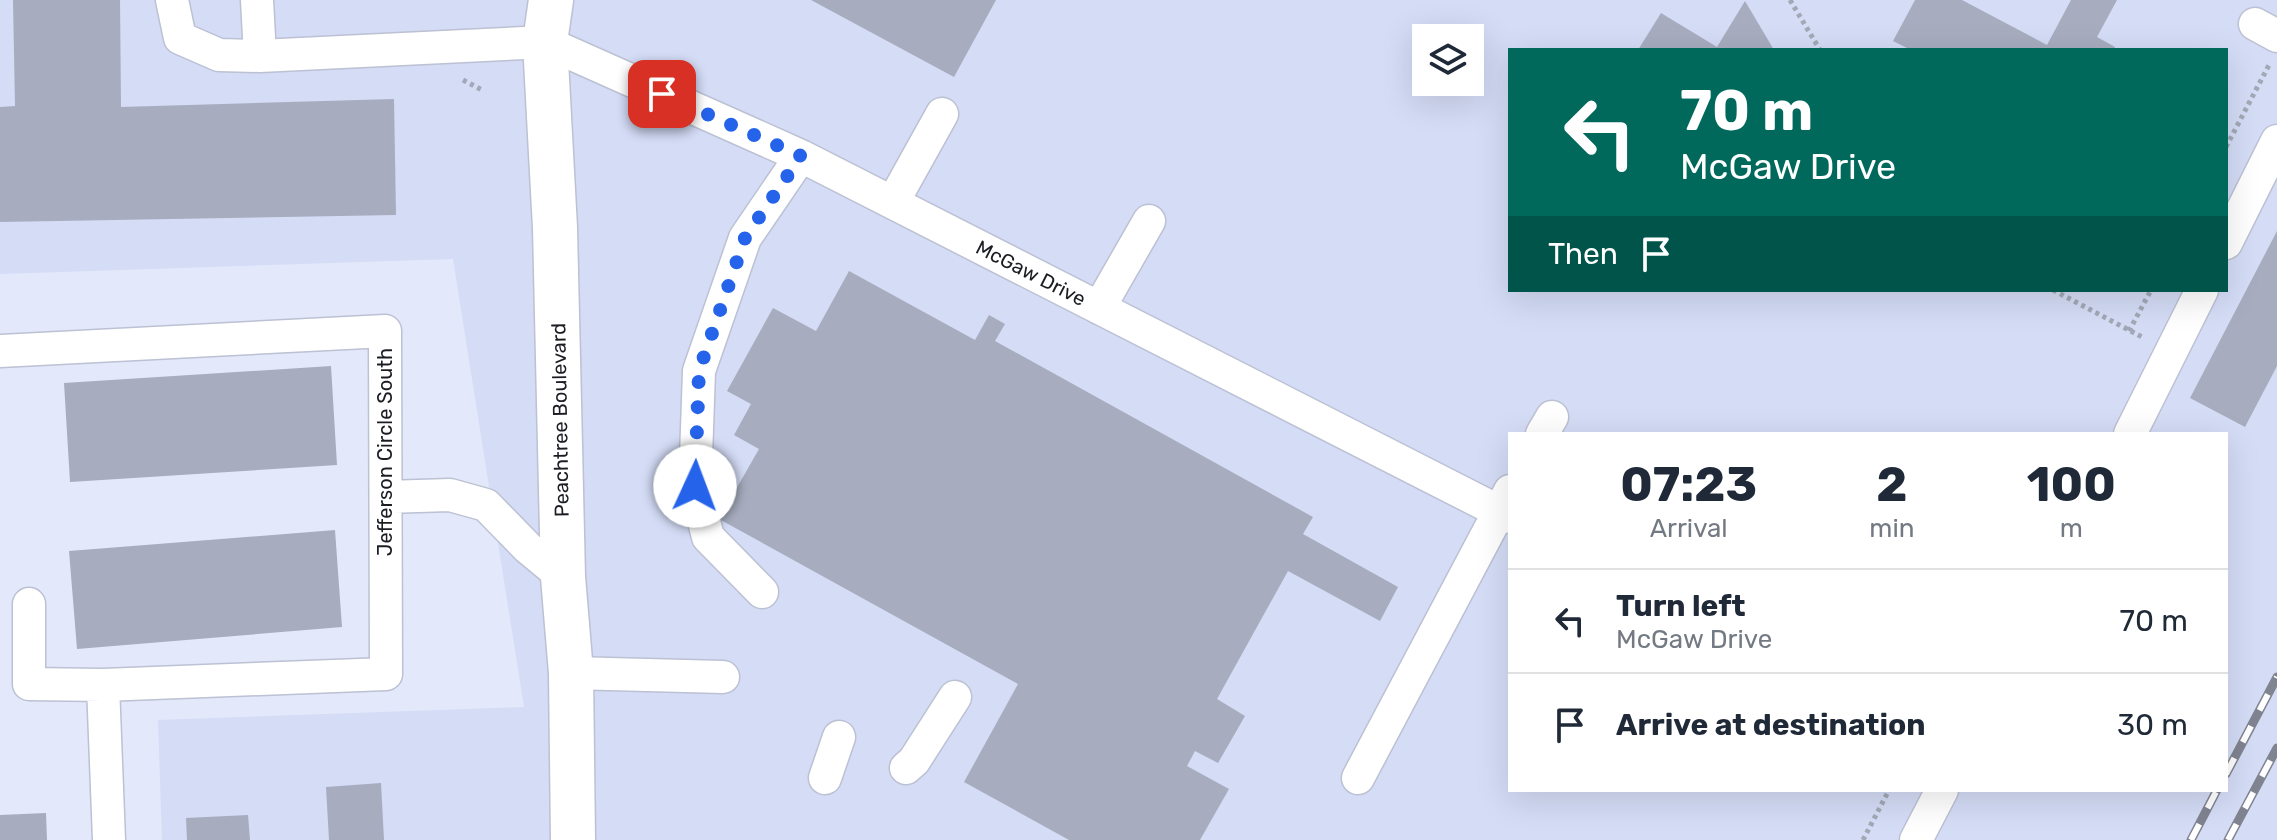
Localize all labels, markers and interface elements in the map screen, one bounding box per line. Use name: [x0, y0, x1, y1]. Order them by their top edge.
map controls: [1412, 24, 1484, 96]
button: layers: [1412, 24, 1484, 96]
pin: [628, 60, 696, 128]
icon: arrive: [640, 72, 684, 116]
text: 70 m: [1680, 78, 1813, 144]
icon: left: [1548, 80, 1652, 184]
text: McGaw Drive: [1680, 145, 1896, 188]
icon: arrive: [1634, 232, 1678, 276]
street label: McGaw Drive: [972, 235, 1090, 311]
text: Then: [1548, 236, 1618, 272]
street label: Peachtree Boulevard: [546, 323, 574, 517]
street label: Jefferson Circle South: [373, 348, 397, 556]
position arrow: [653, 444, 737, 528]
text: 07:23: [1620, 456, 1757, 513]
text: 2: [1876, 456, 1908, 513]
text: 100: [2027, 456, 2116, 513]
text: Arrival: [1650, 513, 1728, 544]
text: min: [1869, 513, 1915, 544]
text: m: [2060, 513, 2083, 544]
text: Turn left: [1616, 588, 1746, 624]
icon: left: [1548, 599, 1592, 643]
text: 70 m: [2120, 603, 2188, 639]
text: McGaw Drive: [1616, 624, 1772, 655]
icon: arrive: [1548, 703, 1592, 747]
text: Arrive at destination: [1616, 707, 1926, 743]
text: 30 m: [2117, 707, 2188, 743]

